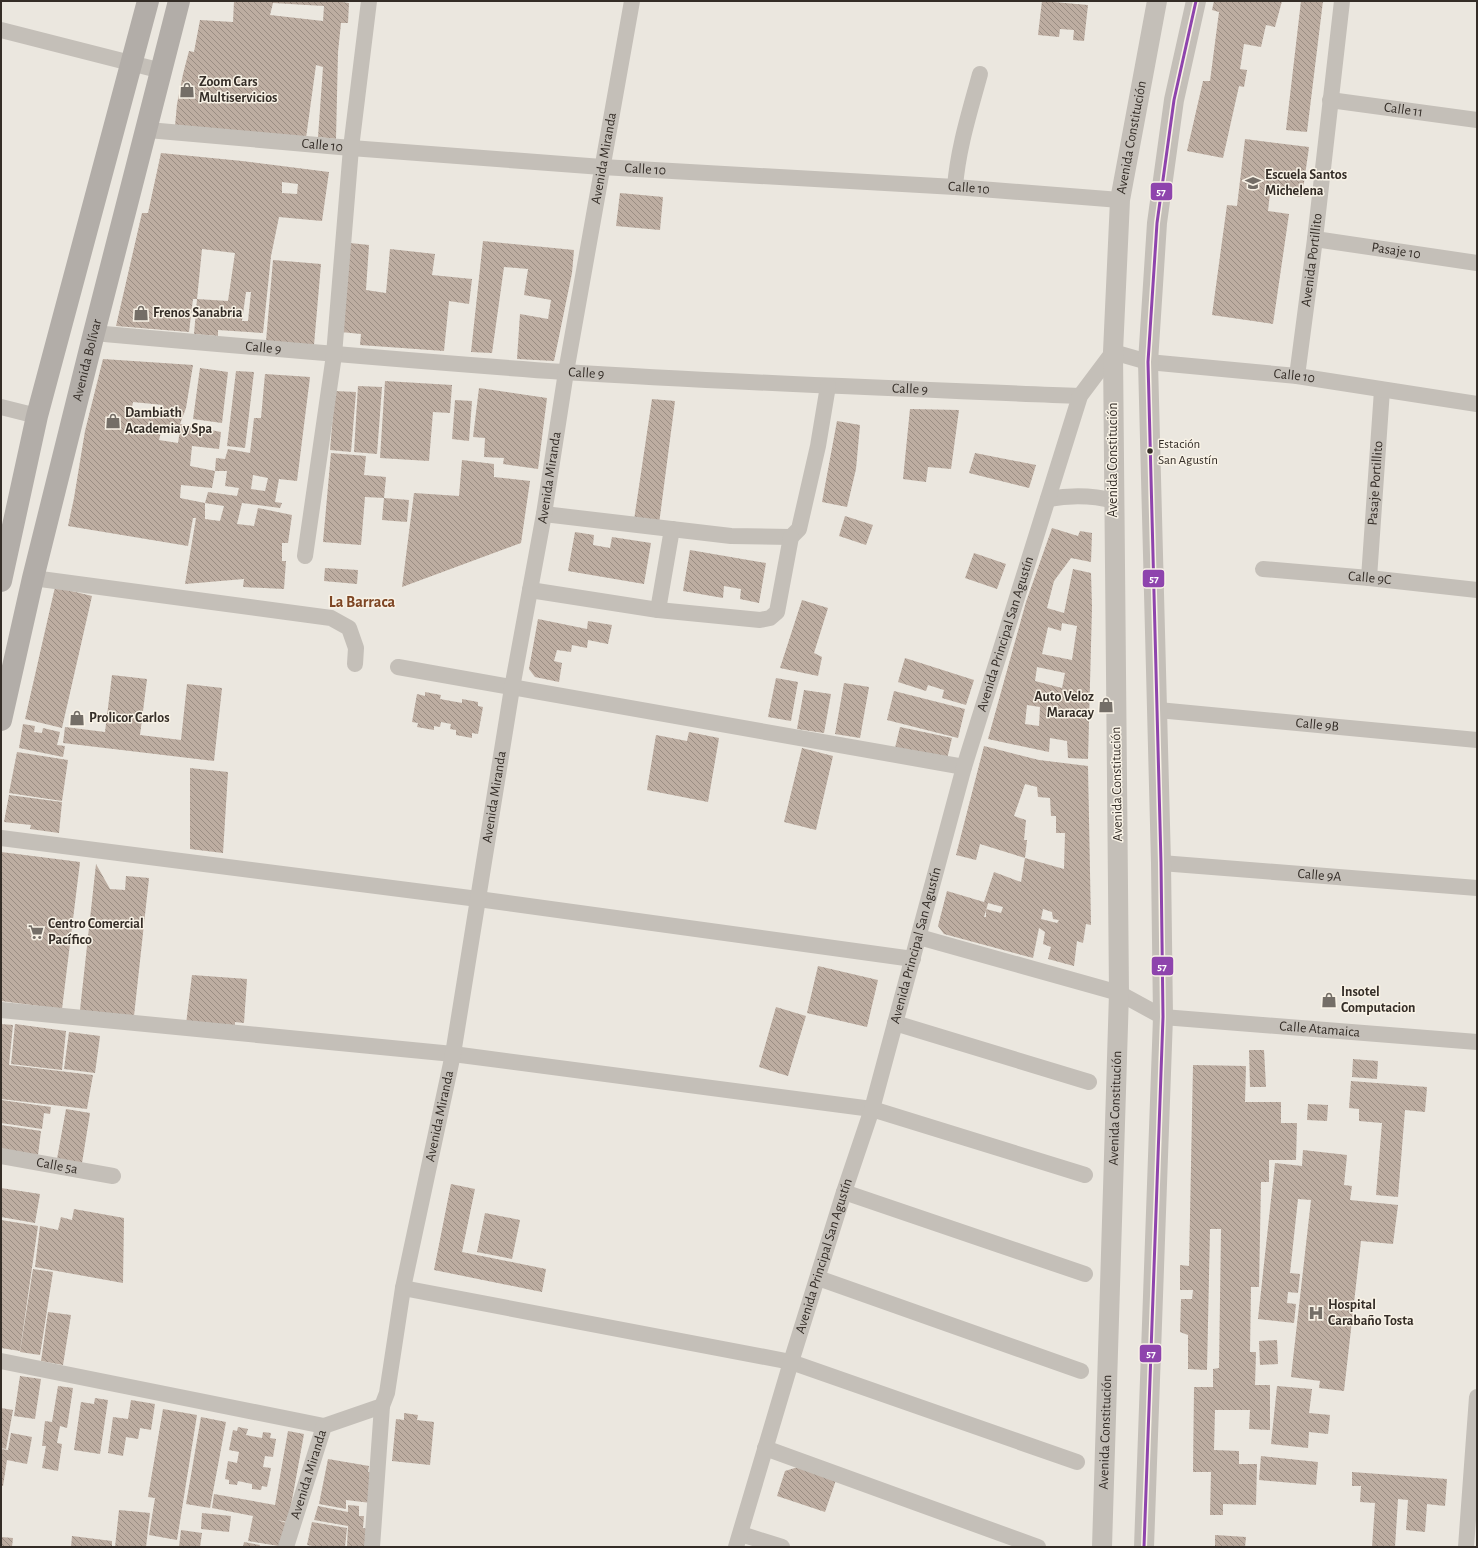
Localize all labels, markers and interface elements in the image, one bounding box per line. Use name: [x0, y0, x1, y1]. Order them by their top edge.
place label: Zoom Cars Multiservicios: [199, 75, 277, 105]
street label: Avenida Constitución: [1114, 80, 1149, 195]
shop icon: Zoom Cars Multiservicios: [178, 81, 196, 99]
street label: Calle 11: [1383, 100, 1424, 120]
street label: Avenida Miranda: [589, 111, 619, 205]
street label: Calle 10: [301, 137, 344, 154]
street label: Calle 10: [624, 161, 667, 178]
place label: Escuela Santos Michelena: [1265, 168, 1347, 198]
school or university icon: Escuela Santos Michelena: [1244, 174, 1262, 192]
street label: Calle 10: [948, 180, 990, 197]
line badge: 57: [1150, 182, 1173, 201]
text: 57: [1156, 186, 1166, 197]
street label: Avenida Portillito: [1299, 212, 1325, 308]
street label: Pasaje 10: [1370, 240, 1422, 262]
shop icon: Frenos Sanabria: [132, 304, 150, 322]
place label: Frenos Sanabria: [153, 306, 243, 320]
street label: Avenida Bolívar: [70, 317, 104, 403]
street label: Calle 9: [245, 339, 282, 357]
street label: Calle 9: [568, 365, 605, 381]
street label: Calle 10: [1273, 367, 1316, 386]
street label: Calle 9: [892, 381, 928, 397]
street label: Avenida Constitución: [1106, 403, 1120, 517]
place label: Dambiath Academia y Spa: [125, 406, 213, 436]
shop icon: Dambiath Academia y Spa: [104, 412, 122, 430]
street label: Avenida Miranda: [535, 430, 564, 525]
place label: Estación San Agustín: [1158, 438, 1218, 467]
street label: Pasaje Portillito: [1366, 440, 1385, 526]
marker: Estación San Agustín: [1145, 446, 1155, 456]
street label: Avenida Principal San Agustín: [975, 555, 1036, 713]
line badge: 57: [1142, 569, 1165, 588]
street label: Calle 9C: [1347, 569, 1392, 587]
text: 57: [1149, 573, 1159, 584]
district label: La Barraca: [329, 594, 395, 610]
place label: Auto Veloz Maracay: [1034, 690, 1095, 720]
shop icon: Auto Veloz Maracay: [1097, 696, 1115, 714]
shop icon: Prolicor Carlos: [68, 709, 86, 727]
place label: Prolicor Carlos: [89, 711, 170, 725]
street label: Calle 9B: [1295, 716, 1340, 734]
street label: Avenida Constitución: [1109, 726, 1125, 842]
street label: Avenida Miranda: [480, 749, 509, 844]
street label: Avenida Principal San Agustín: [888, 866, 944, 1025]
street label: Calle 9A: [1297, 867, 1342, 884]
place label: Centro Comercial Pacífico: [48, 917, 144, 947]
supermarket icon: Centro Comercial Pacífico: [27, 923, 45, 941]
line badge: 57: [1151, 956, 1174, 976]
text: 57: [1157, 961, 1167, 972]
place label: Insotel Computacion: [1341, 985, 1415, 1015]
shop icon: Insotel Computacion: [1320, 991, 1338, 1009]
street label: Calle Atamaica: [1279, 1019, 1361, 1040]
street label: Avenida Constitución: [1107, 1050, 1124, 1166]
street label: Avenida Miranda: [423, 1069, 456, 1163]
street label: Calle 5a: [35, 1155, 79, 1177]
street label: Avenida Principal San Agustín: [793, 1177, 855, 1335]
place label: Hospital Carabaño Tosta: [1328, 1298, 1414, 1328]
hospital icon: Hospital Carabaño Tosta: [1307, 1304, 1325, 1322]
line badge: 57: [1139, 1344, 1162, 1363]
text: 57: [1146, 1348, 1156, 1359]
street label: Avenida Constitución: [1097, 1374, 1114, 1490]
street label: Avenida Miranda: [288, 1428, 330, 1521]

